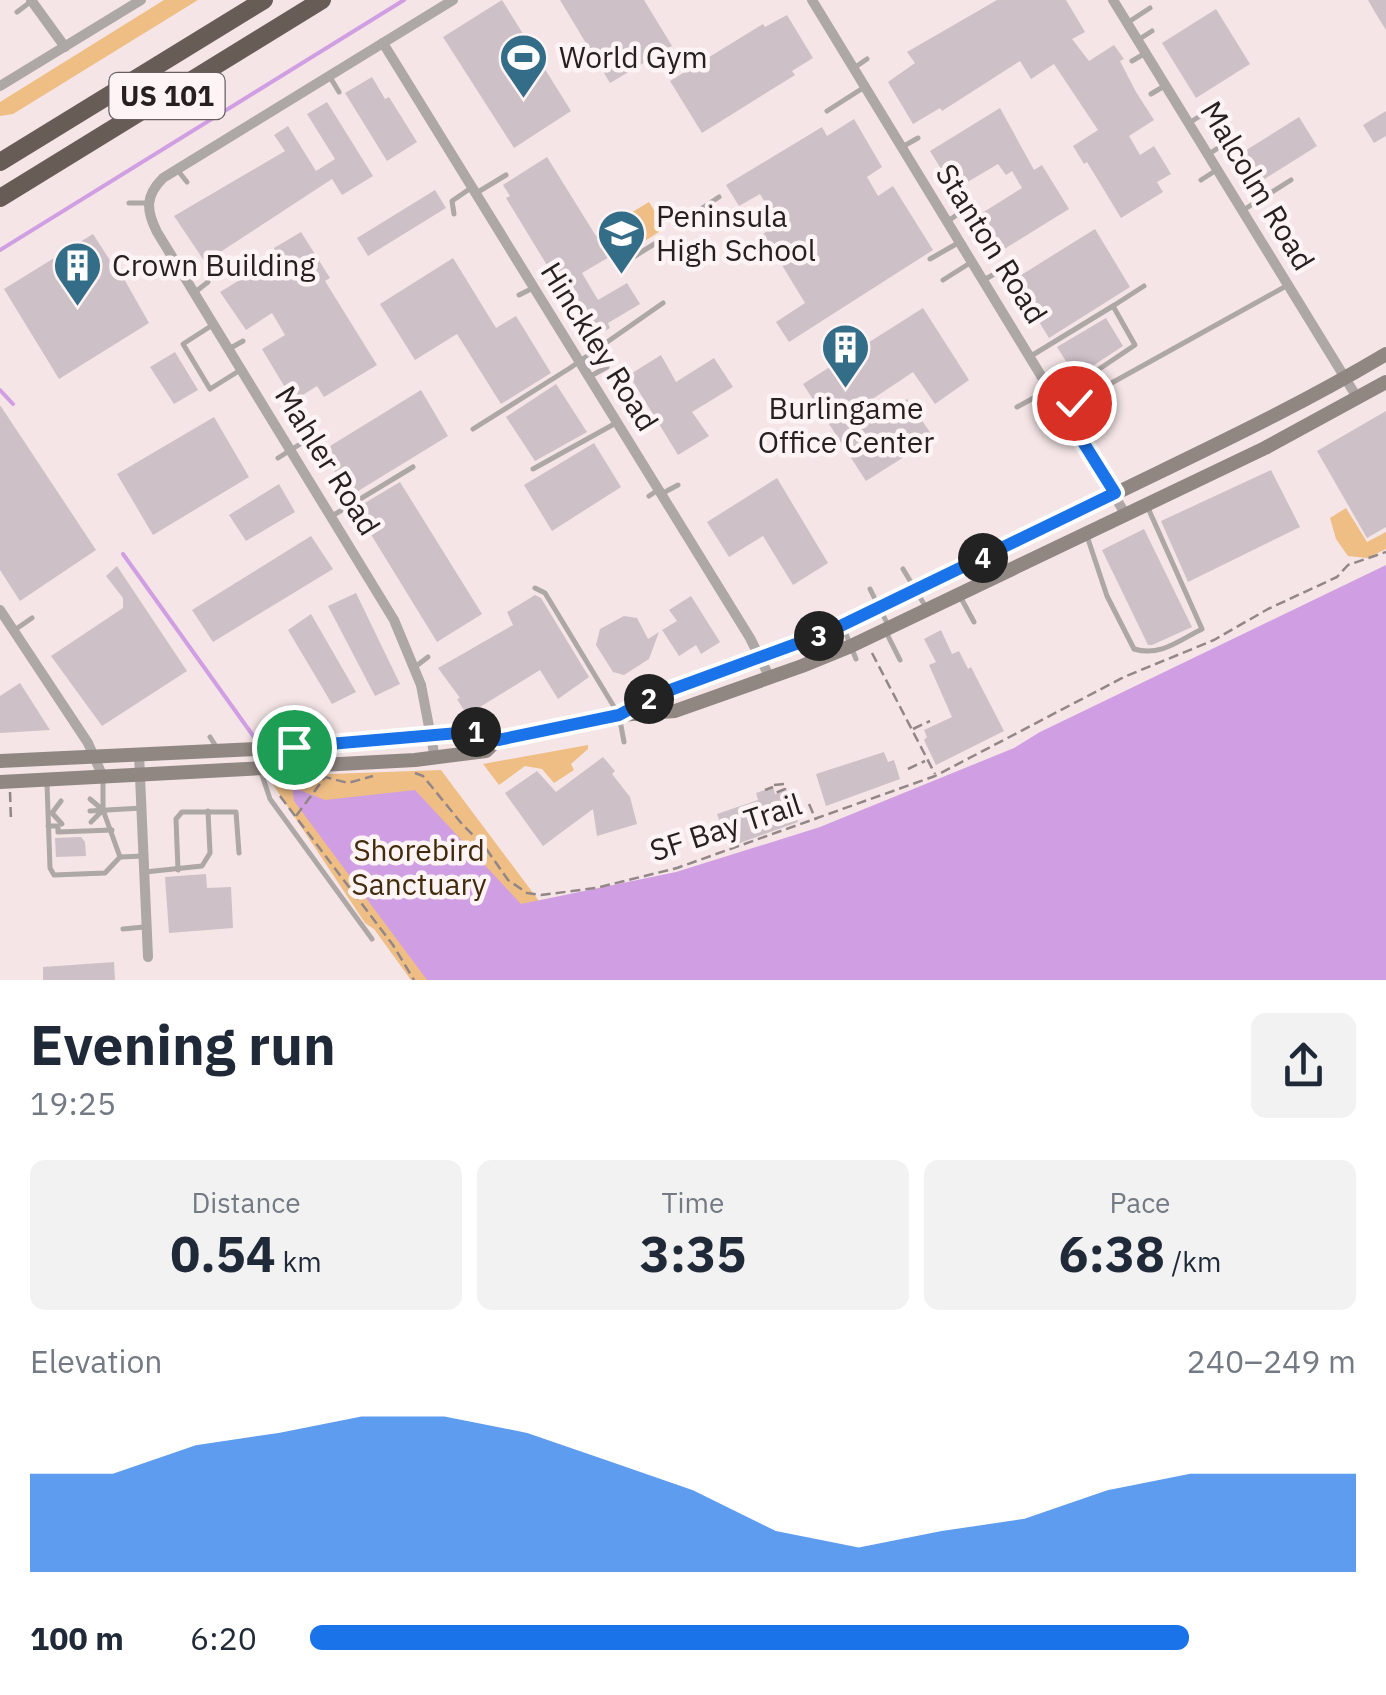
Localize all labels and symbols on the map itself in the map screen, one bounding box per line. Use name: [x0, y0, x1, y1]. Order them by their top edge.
sports icon: World Gym: [498, 32, 550, 100]
place label: World Gym: [559, 37, 708, 76]
road number: US 101: [110, 73, 224, 119]
street label: Malcolm Road: [1192, 93, 1324, 277]
street label: Stanton Road: [928, 156, 1057, 330]
place label: Peninsula High School: [656, 196, 816, 269]
school or university icon: Peninsula High School: [595, 208, 647, 276]
building icon: Crown Building: [51, 240, 103, 308]
place label: Crown Building: [112, 245, 316, 284]
street label: Hinckley Road: [533, 254, 668, 438]
building icon: Burlingame Office Center: [820, 322, 872, 390]
pin: [1032, 361, 1117, 446]
street label: Mahler Road: [267, 378, 390, 542]
place label: Burlingame Office Center: [758, 388, 934, 461]
pin: 4: [958, 533, 1008, 583]
pin: 3: [794, 611, 844, 661]
pin: 2: [624, 674, 674, 724]
pin: [252, 705, 337, 790]
pin: 1: [451, 707, 501, 757]
street label: SF Bay Trail: [645, 784, 806, 869]
park label: Shorebird Sanctuary: [351, 830, 487, 903]

